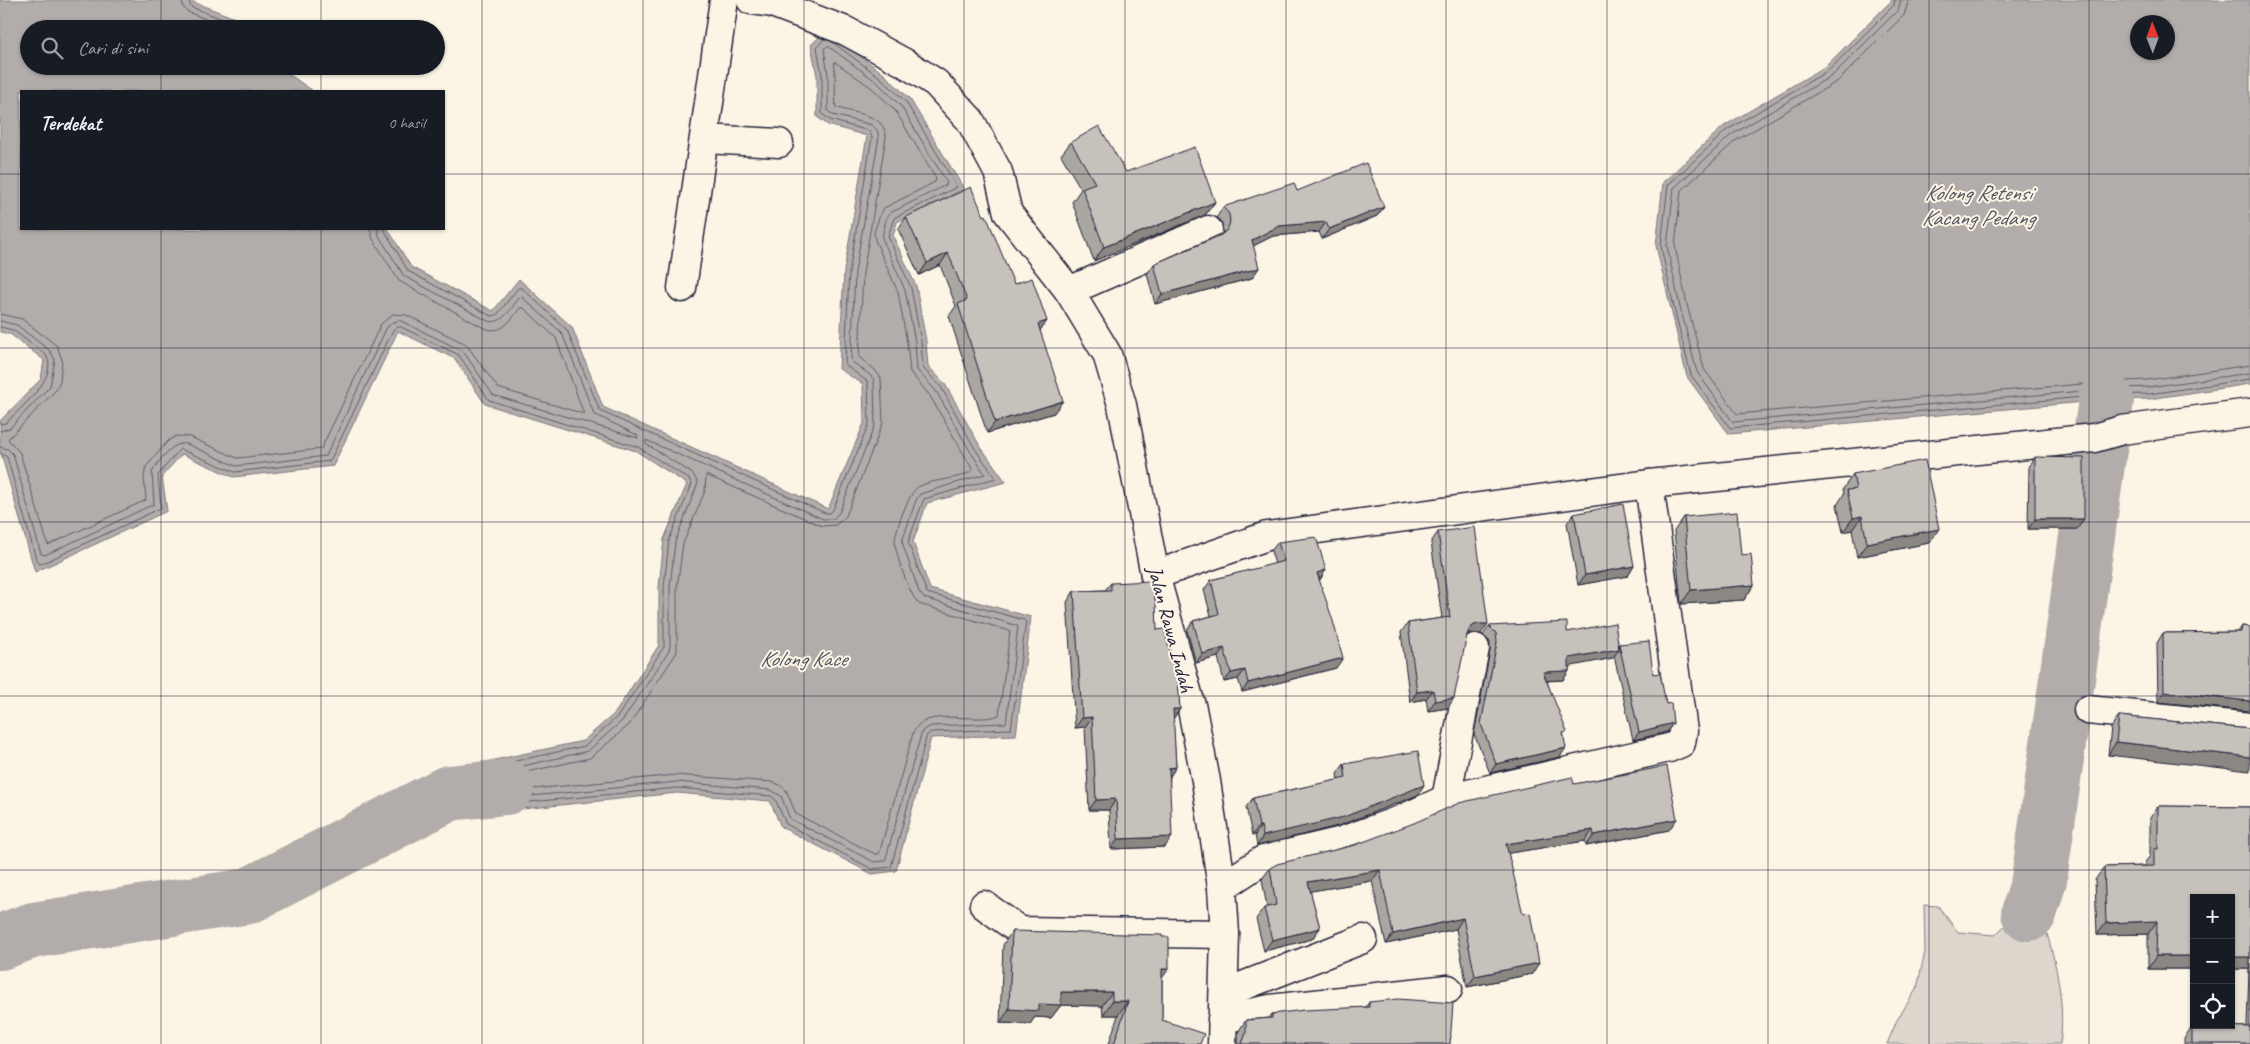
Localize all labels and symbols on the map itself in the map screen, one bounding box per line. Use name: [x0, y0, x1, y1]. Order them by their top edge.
north arrow: [2130, 15, 2175, 60]
water label: Kolong Retensi Kacang Pedang: [1922, 179, 2038, 232]
street label: Jalan Rawa Indah: [1141, 562, 1200, 696]
water label: Kolong Kace: [760, 645, 850, 673]

